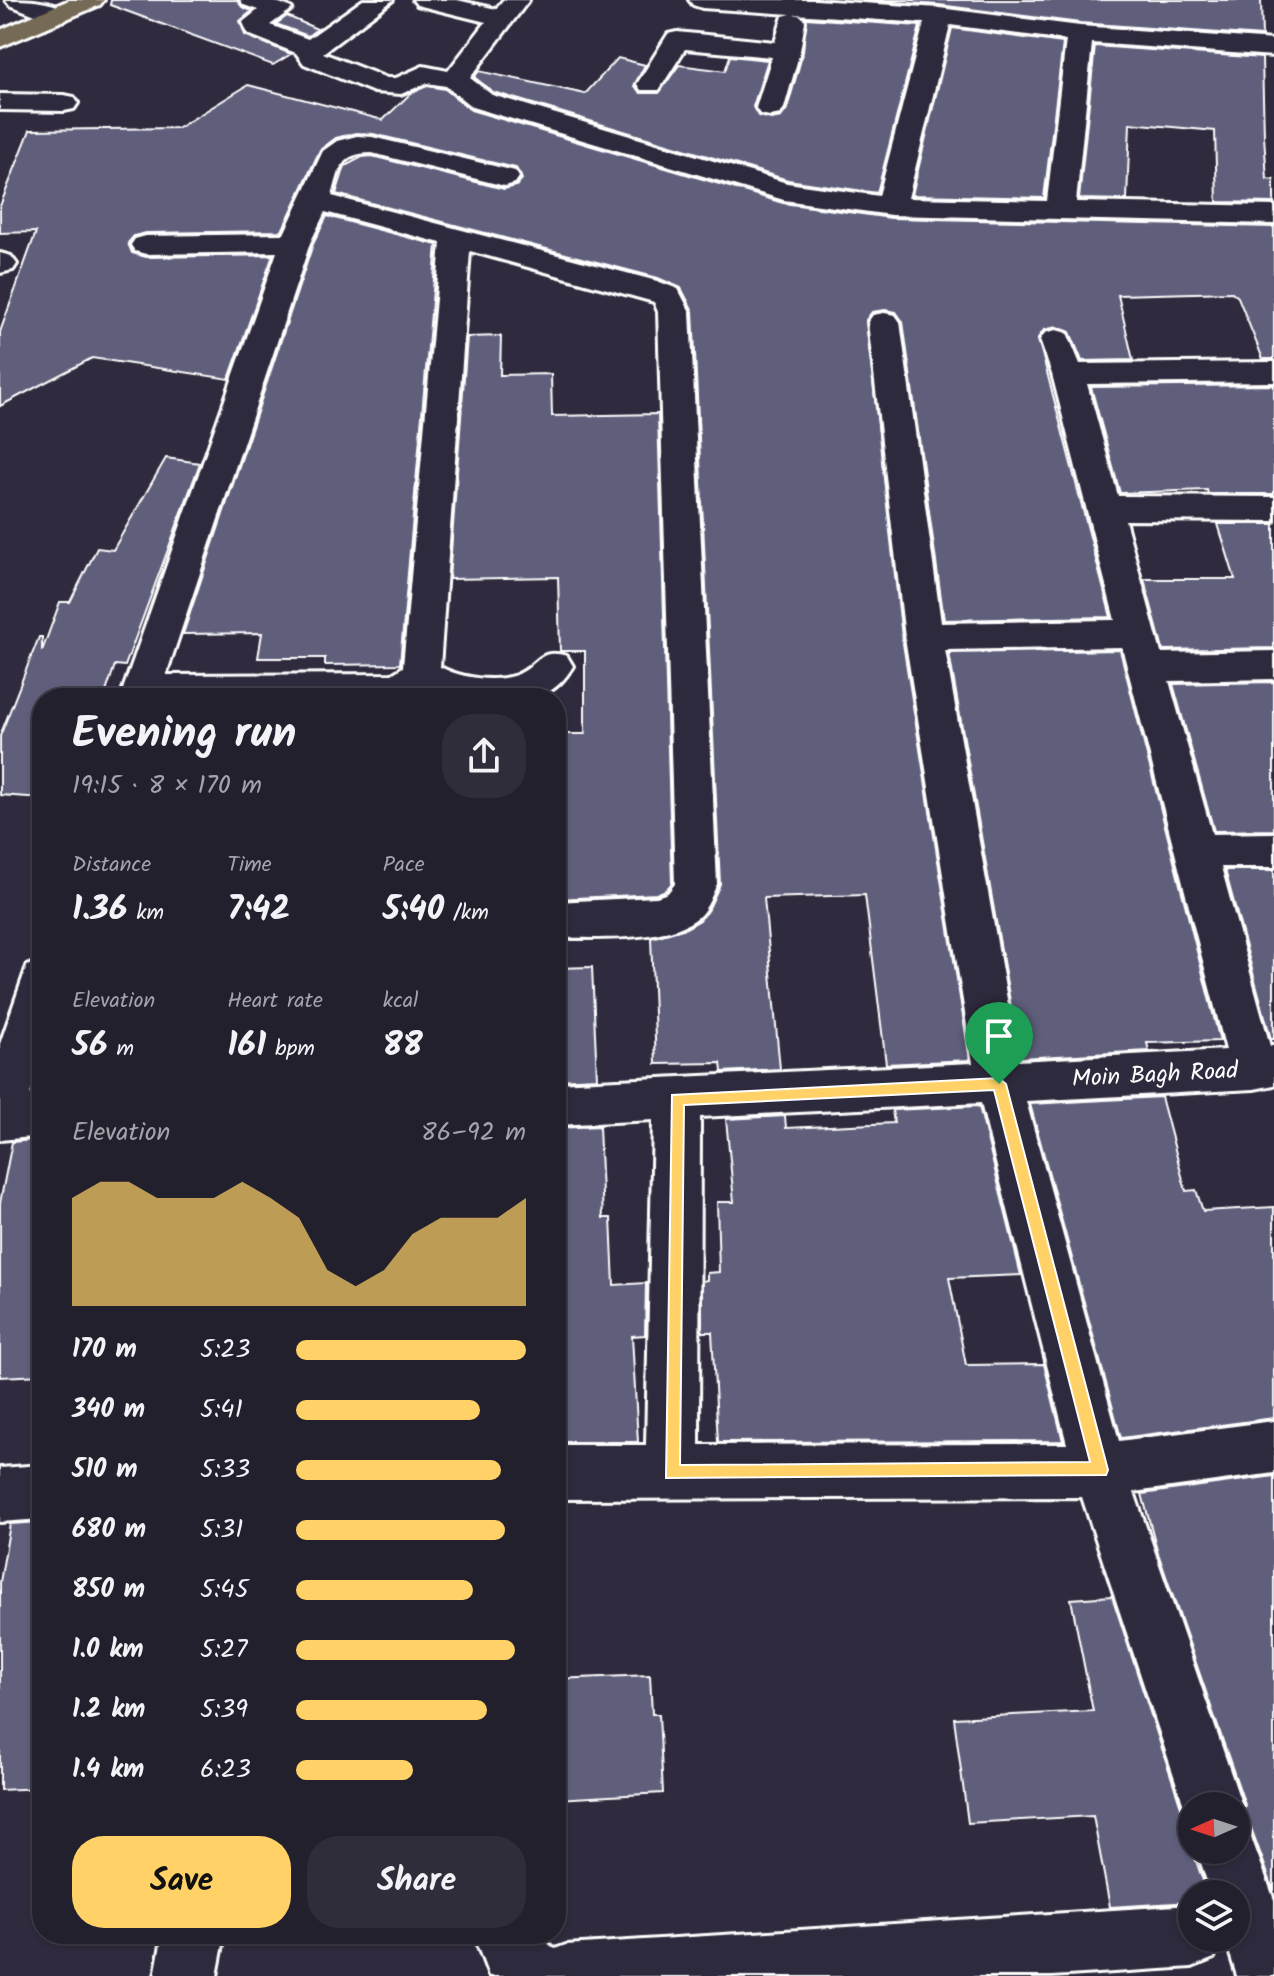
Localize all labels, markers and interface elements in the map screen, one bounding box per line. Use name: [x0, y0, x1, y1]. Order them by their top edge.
text: Evening run: [72, 700, 296, 770]
button: share: [442, 714, 526, 798]
text: 19:15 · 8 × 170 m: [72, 765, 262, 807]
text: Distance: [72, 848, 151, 883]
text: Time: [227, 848, 272, 883]
text: Pace: [383, 848, 425, 883]
text: 1.36: [72, 883, 127, 937]
text: 7:42: [227, 883, 290, 937]
text: 5:40: [383, 883, 444, 937]
text: km: [127, 896, 164, 931]
text: /km: [444, 896, 489, 931]
text: Elevation: [72, 984, 155, 1019]
text: Heart rate: [227, 984, 323, 1019]
text: kcal: [383, 984, 418, 1019]
pin: [965, 1002, 1033, 1084]
icon: arrive: [977, 1014, 1021, 1058]
text: 56: [72, 1019, 108, 1073]
text: 161: [227, 1019, 266, 1073]
text: 88: [383, 1019, 423, 1073]
text: m: [108, 1032, 134, 1067]
text: bpm: [266, 1032, 315, 1067]
street label: Moin Bagh Road: [1071, 1052, 1240, 1099]
text: Elevation: [72, 1112, 170, 1154]
text: 86–92 m: [421, 1112, 526, 1154]
text: 170 m: [72, 1329, 137, 1371]
text: 5:23: [200, 1329, 250, 1371]
text: 340 m: [72, 1389, 145, 1431]
text: 5:41: [200, 1389, 243, 1431]
text: 510 m: [72, 1449, 138, 1491]
text: 5:33: [200, 1449, 250, 1491]
text: 680 m: [72, 1509, 146, 1551]
text: 5:31: [200, 1509, 243, 1551]
text: 850 m: [72, 1569, 145, 1611]
text: 5:45: [200, 1569, 249, 1611]
text: 1.0 km: [72, 1629, 143, 1671]
text: 5:27: [200, 1629, 247, 1671]
text: 1.2 km: [72, 1689, 145, 1731]
text: 5:39: [200, 1689, 248, 1731]
text: 1.4 km: [72, 1749, 144, 1791]
text: 6:23: [200, 1749, 251, 1791]
north arrow: [1178, 1792, 1250, 1864]
map controls: [1178, 1792, 1250, 1952]
button: Save: [72, 1836, 291, 1928]
button: Share: [307, 1836, 526, 1928]
button: layers: [1178, 1880, 1250, 1952]

